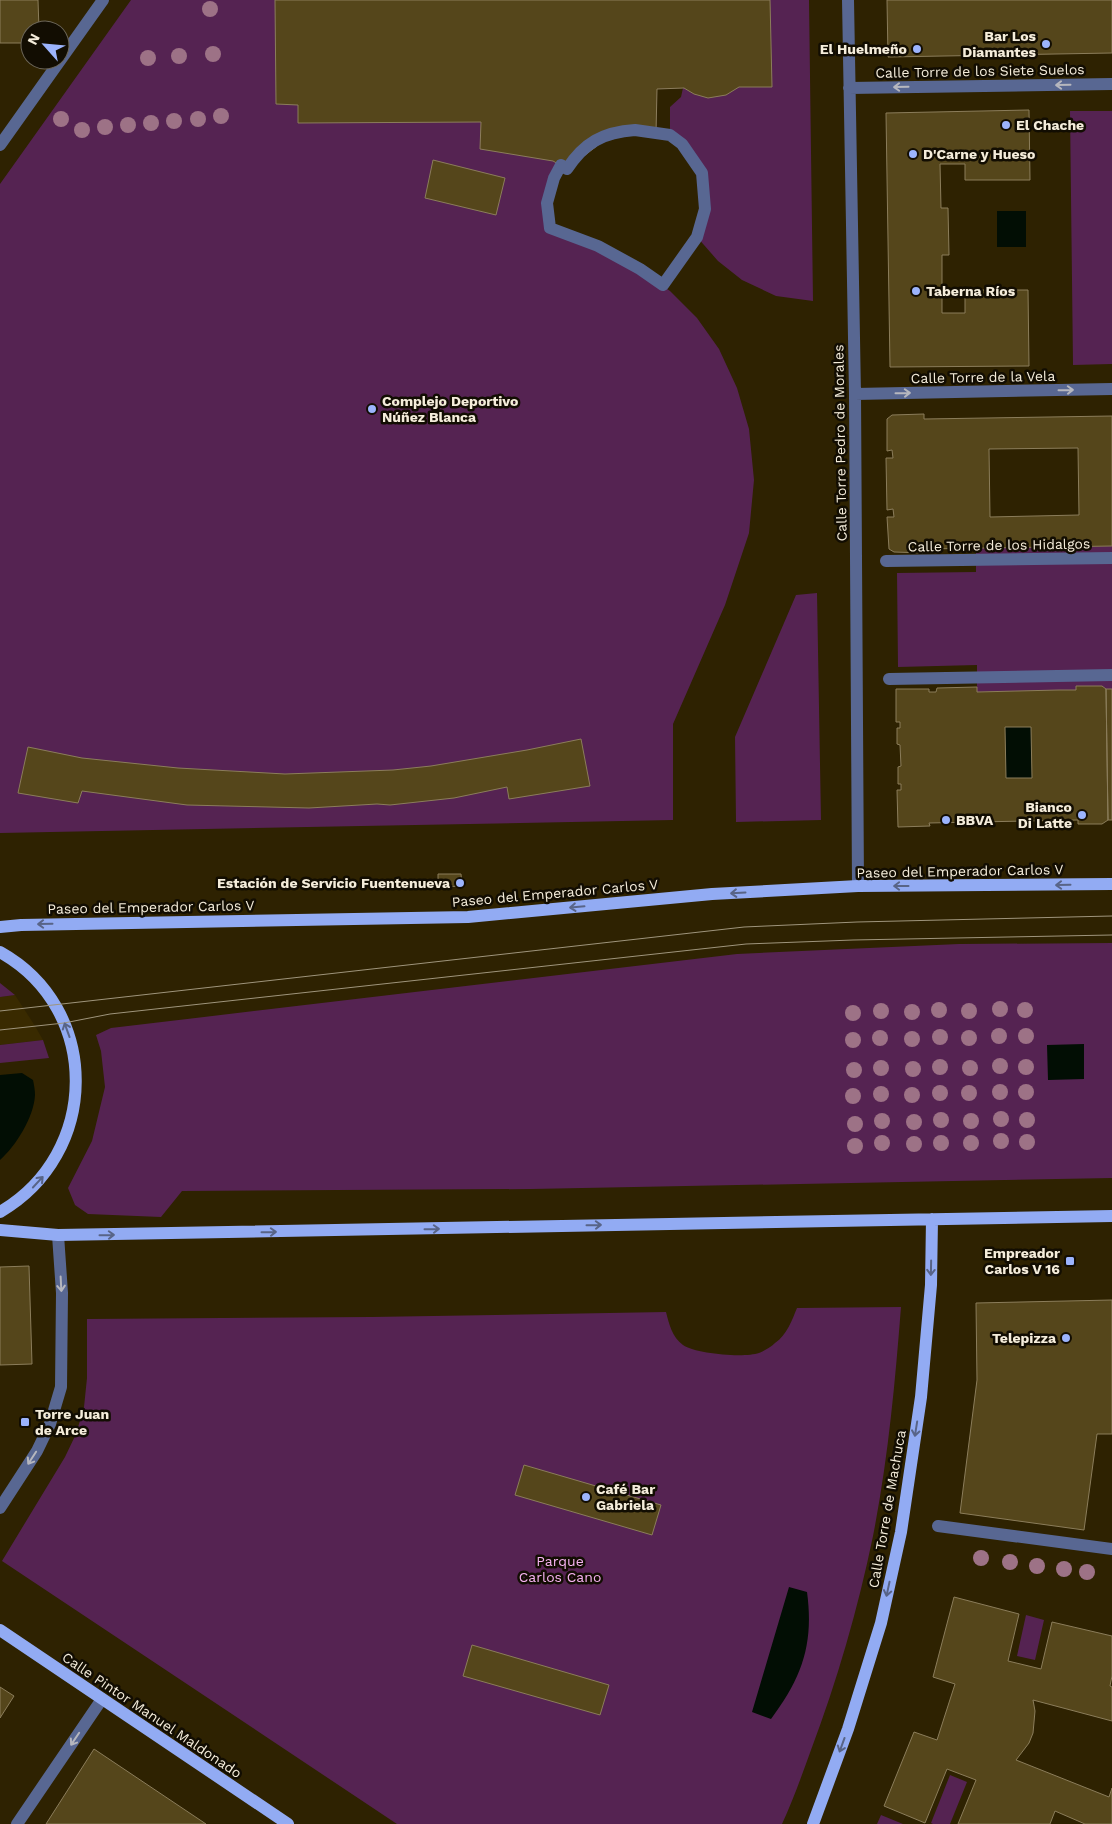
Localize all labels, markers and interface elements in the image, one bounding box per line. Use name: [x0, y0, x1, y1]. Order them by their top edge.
north arrow: [20, 20, 70, 70]
place label: Bar Los Diamantes: [962, 28, 1037, 60]
text: N: [24, 31, 43, 47]
marker: Bar Los Diamantes: [1040, 38, 1052, 50]
place label: El Huelmeño: [820, 41, 907, 57]
marker: El Huelmeño: [911, 43, 923, 55]
street label: Calle Torre de los Siete Suelos: [875, 61, 1085, 81]
one-way arrow: [1056, 80, 1072, 90]
one-way arrow: [893, 82, 910, 92]
place label: El Chache: [1016, 117, 1084, 133]
marker: El Chache: [1000, 119, 1012, 131]
place label: D'Carne y Hueso: [923, 146, 1035, 162]
marker: D'Carne y Hueso: [907, 148, 919, 160]
place label: Taberna Ríos: [926, 283, 1016, 299]
marker: Taberna Ríos: [910, 285, 922, 297]
street label: Calle Torre Pedro de Morales: [830, 344, 850, 542]
street label: Calle Torre de la Vela: [911, 368, 1055, 386]
one-way arrow: [1058, 385, 1074, 395]
one-way arrow: [895, 388, 911, 398]
place label: Complejo Deportivo Núñez Blanca: [382, 393, 518, 425]
marker: Complejo Deportivo Núñez Blanca: [366, 403, 378, 415]
street label: Calle Torre de los Hidalgos: [908, 535, 1090, 555]
place label: Bianco Di Latte: [1018, 799, 1072, 831]
marker: Bianco Di Latte: [1076, 809, 1088, 821]
place label: BBVA: [956, 812, 994, 828]
marker: BBVA: [940, 814, 952, 826]
street label: Paseo del Emperador Carlos V: [856, 861, 1064, 881]
place label: Estación de Servicio Fuentenueva: [217, 875, 451, 891]
street label: Paseo del Emperador Carlos V: [451, 876, 659, 910]
marker: Estación de Servicio Fuentenueva: [454, 877, 466, 889]
one-way arrow: [1056, 880, 1072, 890]
one-way arrow: [893, 881, 910, 891]
one-way arrow: [731, 888, 747, 897]
street label: Paseo del Emperador Carlos V: [47, 897, 255, 917]
one-way arrow: [569, 902, 585, 912]
one-way arrow: [37, 919, 54, 929]
one-way arrow: [62, 1023, 71, 1038]
one-way arrow: [32, 1175, 44, 1188]
one-way arrow: [586, 1220, 602, 1230]
one-way arrow: [424, 1224, 440, 1233]
one-way arrow: [261, 1227, 277, 1237]
one-way arrow: [99, 1230, 115, 1239]
place label: Empreador Carlos V 16: [984, 1245, 1060, 1277]
marker: Empreador Carlos V 16: [1064, 1255, 1076, 1267]
one-way arrow: [926, 1259, 936, 1275]
one-way arrow: [57, 1276, 66, 1292]
place label: Telepizza: [992, 1330, 1057, 1346]
marker: Telepizza: [1060, 1332, 1072, 1344]
place label: Torre Juan de Arce: [35, 1406, 109, 1438]
marker: Torre Juan de Arce: [19, 1416, 31, 1428]
one-way arrow: [911, 1421, 921, 1437]
street label: Calle Torre de Machuca: [865, 1429, 909, 1589]
one-way arrow: [27, 1451, 37, 1465]
place label: Café Bar Gabriela: [596, 1481, 655, 1513]
marker: Café Bar Gabriela: [580, 1491, 592, 1503]
park label: Parque Carlos Cano: [519, 1553, 601, 1585]
one-way arrow: [883, 1581, 892, 1597]
street label: Calle Pintor Manuel Maldonado: [59, 1649, 245, 1781]
one-way arrow: [70, 1732, 80, 1746]
one-way arrow: [837, 1737, 846, 1752]

